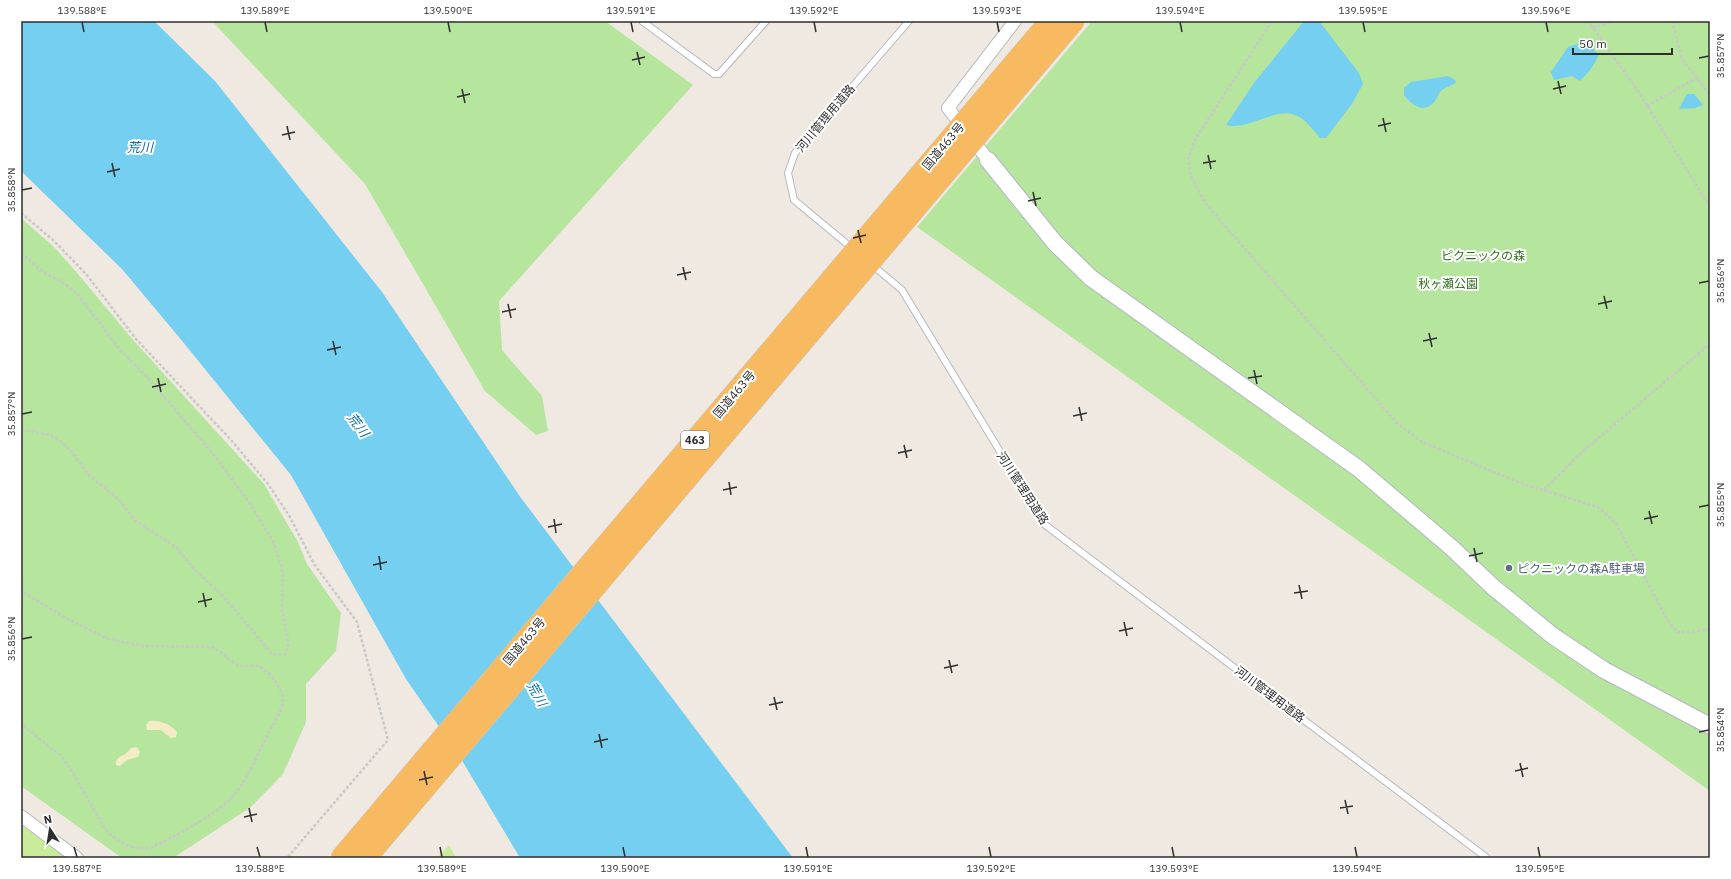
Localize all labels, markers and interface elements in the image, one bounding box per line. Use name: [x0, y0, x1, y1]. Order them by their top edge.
text: 139.588°E: [57, 4, 107, 17]
text: 139.589°E: [240, 4, 290, 17]
text: 139.590°E: [423, 4, 473, 17]
text: 139.591°E: [606, 4, 656, 17]
text: 139.592°E: [789, 4, 839, 17]
text: 139.593°E: [972, 4, 1022, 17]
text: 139.594°E: [1155, 4, 1205, 17]
text: 139.595°E: [1338, 4, 1388, 17]
text: 139.596°E: [1521, 4, 1571, 17]
scale bar: [1573, 30, 1672, 56]
text: 35.857°N: [1714, 34, 1727, 78]
text: 50 m: [1579, 36, 1607, 51]
street label: 河川管理用道路: [792, 81, 858, 155]
street label: 国道463号: [919, 119, 967, 173]
water label: 荒川: [127, 139, 155, 156]
text: 35.858°N: [5, 168, 18, 212]
park label: ピクニックの森: [1441, 248, 1525, 263]
text: 35.856°N: [1714, 259, 1727, 303]
park label: 秋ヶ瀬公園: [1418, 276, 1478, 291]
street label: 国道463号: [710, 367, 758, 421]
text: 35.857°N: [5, 392, 18, 436]
water label: 荒川: [343, 409, 374, 442]
road number: 463: [681, 431, 709, 449]
street label: 河川管理用道路: [994, 449, 1052, 527]
text: 35.855°N: [1714, 483, 1727, 527]
place label: ピクニックの森A駐車場: [1517, 561, 1645, 576]
marker: ピクニックの森A駐車場: [1504, 563, 1514, 573]
street label: 国道463号: [500, 614, 548, 668]
text: 35.856°N: [5, 617, 18, 661]
street label: 河川管理用道路: [1232, 663, 1308, 725]
water label: 荒川: [523, 678, 552, 711]
text: 35.854°N: [1714, 708, 1727, 752]
north arrow: [30, 809, 70, 849]
text: N: [43, 812, 53, 827]
text: 139.587°E: [52, 862, 102, 875]
text: 139.588°E: [235, 862, 285, 875]
text: 139.589°E: [417, 862, 467, 875]
text: 139.590°E: [600, 862, 650, 875]
text: 139.591°E: [783, 862, 833, 875]
text: 139.592°E: [966, 862, 1016, 875]
text: 139.593°E: [1149, 862, 1199, 875]
text: 139.594°E: [1332, 862, 1382, 875]
text: 139.595°E: [1515, 862, 1565, 875]

